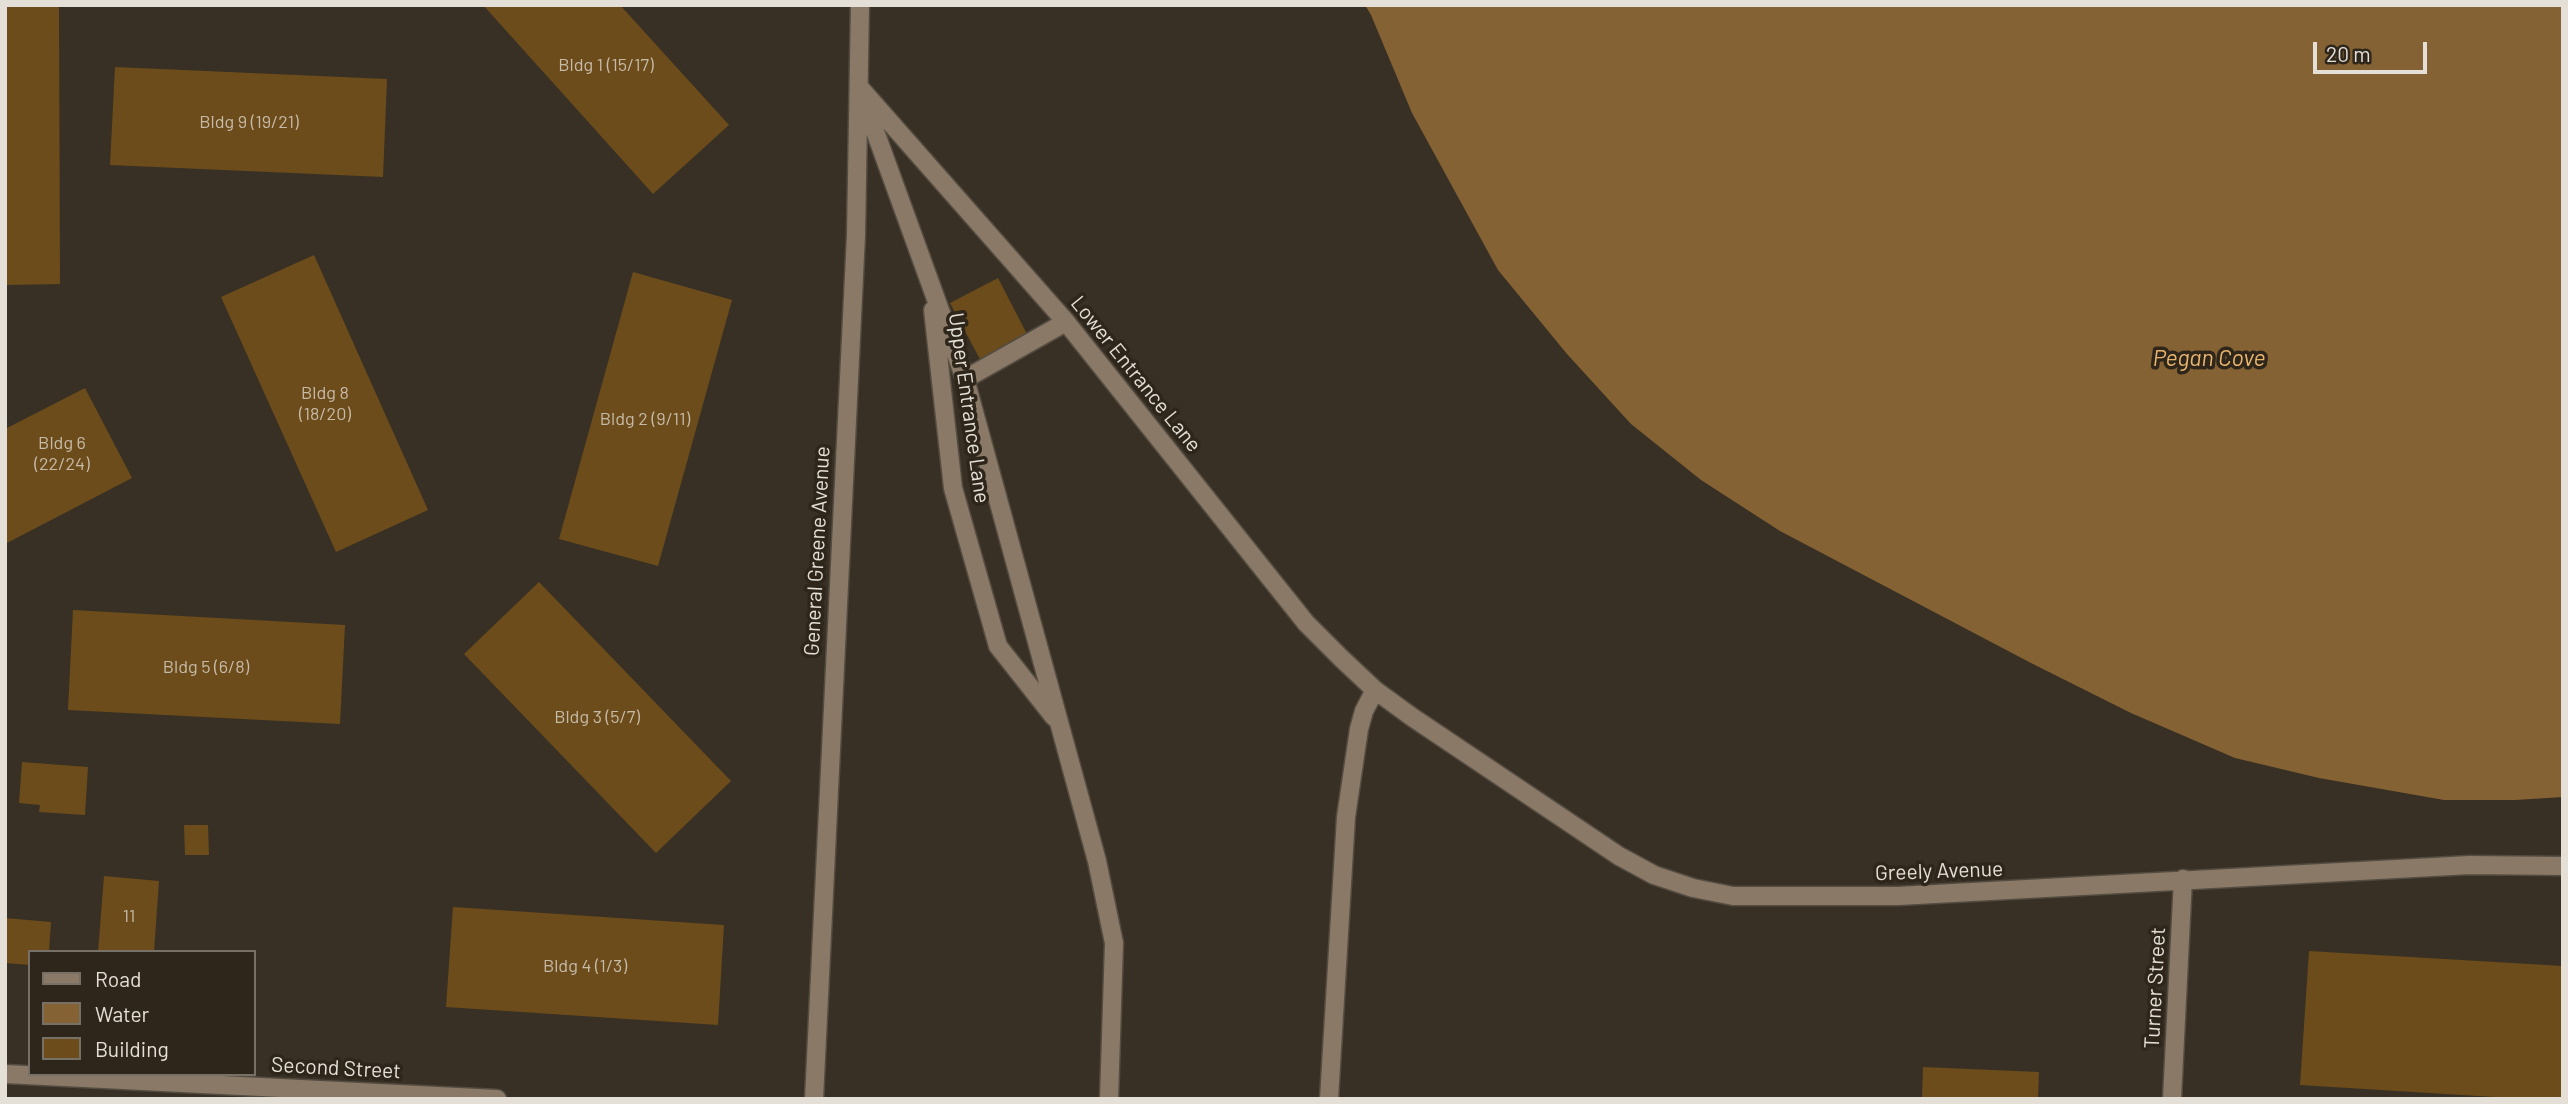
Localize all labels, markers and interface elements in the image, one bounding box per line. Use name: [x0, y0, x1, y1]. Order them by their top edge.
scale bar: [2316, 28, 2430, 72]
text: 20 m: [2326, 41, 2371, 66]
house number: Bldg 1 (15/17): [558, 54, 654, 76]
house number: Bldg 9 (19/21): [199, 111, 299, 133]
street label: Lower Entrance Lane: [1065, 291, 1207, 457]
street label: Upper Entrance Lane: [943, 311, 995, 505]
water label: Pegan Cove: [2153, 344, 2265, 372]
house number: Bldg 8 (18/20): [299, 382, 351, 424]
house number: Bldg 2 (9/11): [600, 408, 690, 430]
house number: Bldg 6 (22/24): [34, 432, 90, 474]
street label: General Greene Avenue: [799, 446, 835, 656]
house number: Bldg 5 (6/8): [163, 656, 249, 678]
house number: Bldg 3 (5/7): [554, 706, 640, 728]
street label: Greely Avenue: [1874, 856, 2004, 886]
house number: 11: [123, 905, 135, 927]
street label: Turner Street: [2139, 927, 2171, 1049]
legend: [28, 950, 256, 1076]
house number: Bldg 4 (1/3): [543, 955, 627, 977]
text: Road: [95, 966, 141, 991]
text: Water: [95, 1001, 149, 1026]
text: Building: [95, 1036, 169, 1061]
street label: Second Street: [270, 1052, 402, 1084]

